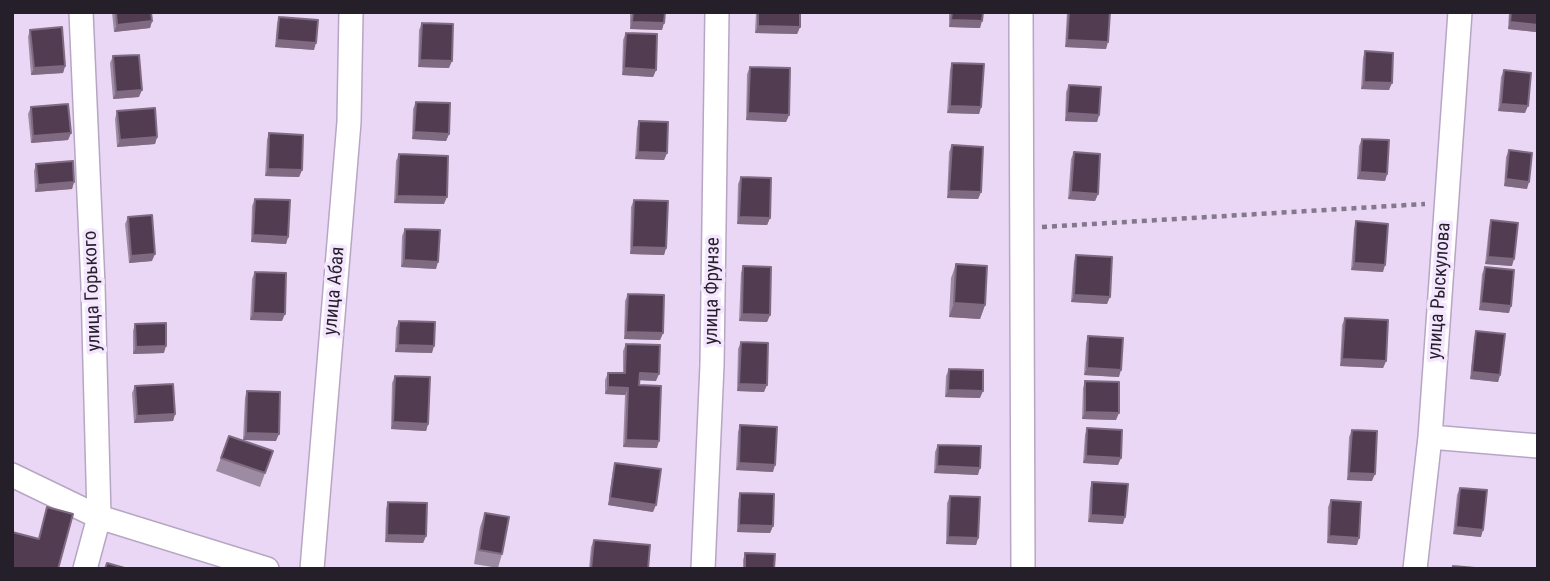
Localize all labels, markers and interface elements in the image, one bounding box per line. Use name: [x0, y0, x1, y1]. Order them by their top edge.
street label: улица Рыскулова: [1424, 222, 1456, 360]
street label: улица Горького: [79, 230, 107, 352]
street label: улица Фрунзе: [701, 237, 725, 345]
street label: улица Абая: [320, 246, 350, 336]

